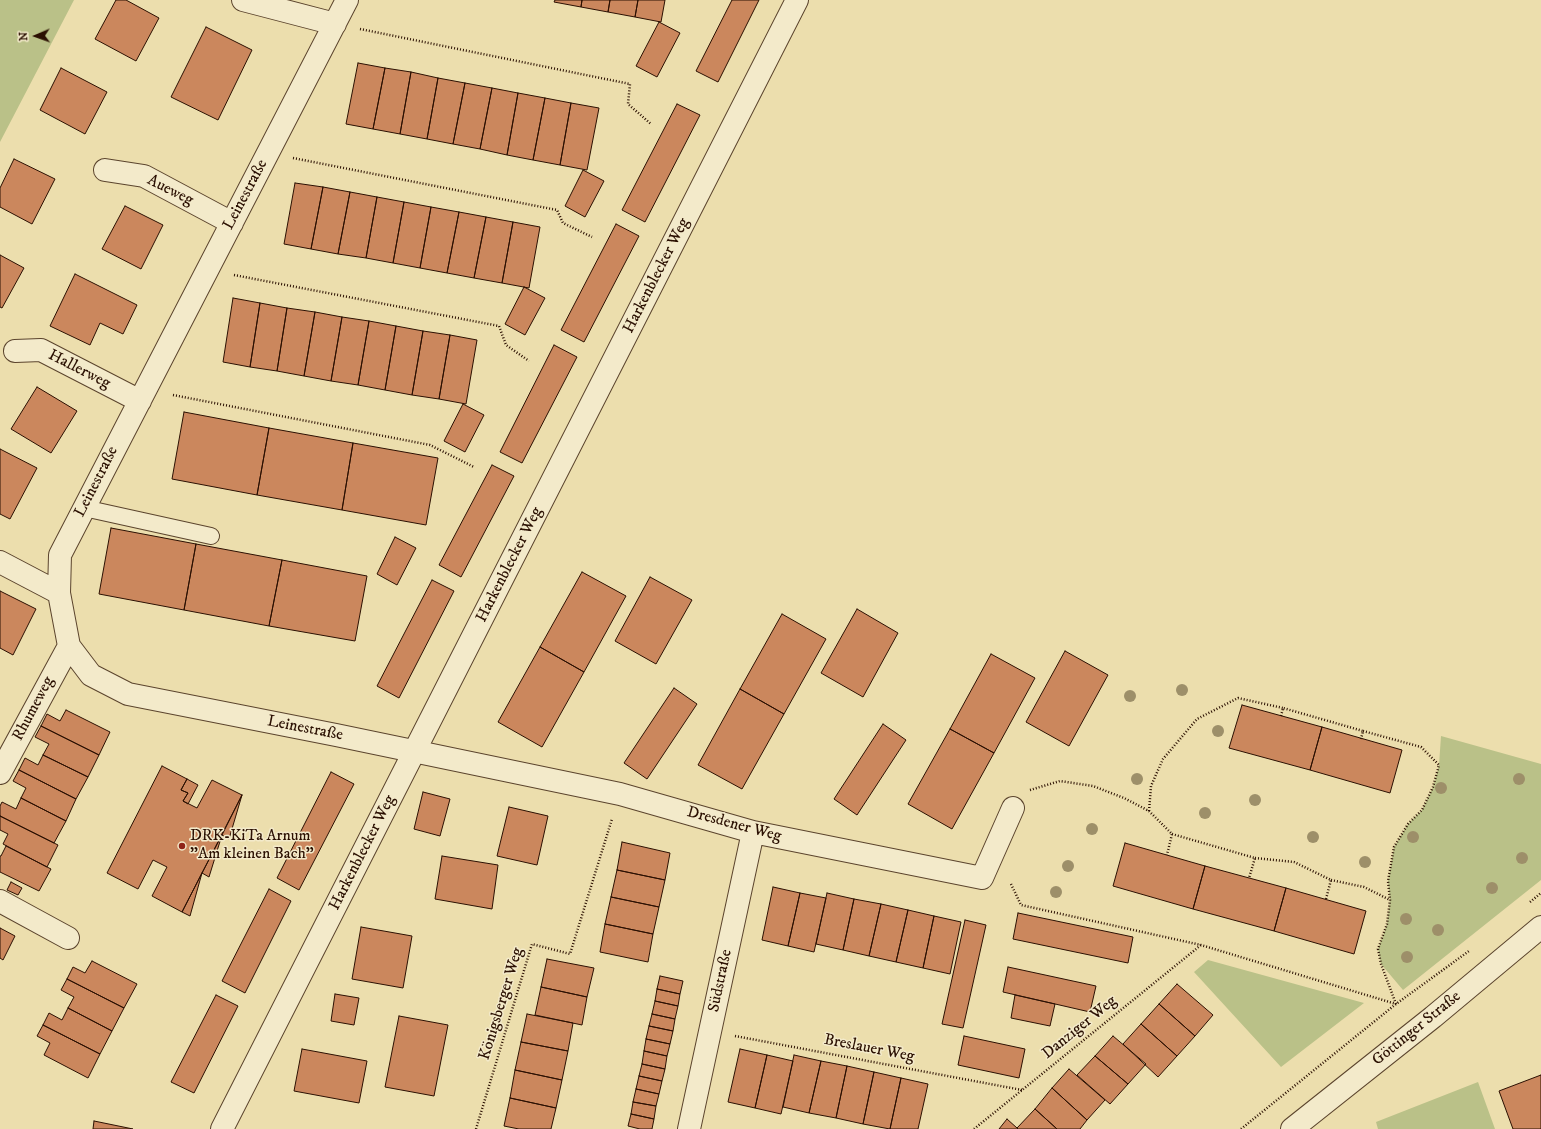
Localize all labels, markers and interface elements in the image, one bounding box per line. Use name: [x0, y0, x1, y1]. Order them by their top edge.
north arrow: [16, 16, 56, 56]
text: N: [17, 32, 31, 41]
street label: Leinestraße: [220, 157, 272, 233]
street label: Aueweg: [144, 171, 196, 211]
street label: Harkenblecker Weg: [620, 215, 694, 337]
street label: Hallerweg: [45, 346, 113, 394]
street label: Leinestraße: [71, 443, 123, 521]
street label: Harkenblecker Weg: [473, 504, 547, 626]
street label: Rhumeweg: [9, 674, 59, 744]
street label: Leinestraße: [266, 712, 344, 746]
street label: Harkenblecker Weg: [326, 792, 400, 914]
street label: Dresdener Weg: [685, 803, 783, 847]
place label: DRK-KiTa Arnum "Am kleinen Bach": [190, 827, 314, 865]
marker: DRK-KiTa Arnum "Am kleinen Bach": [177, 841, 187, 851]
street label: Königsberger Weg: [476, 945, 528, 1063]
street label: Südstraße: [705, 948, 737, 1014]
street label: Göttinger Straße: [1369, 988, 1465, 1070]
street label: Danziger Weg: [1039, 992, 1121, 1064]
street label: Breslauer Weg: [822, 1031, 916, 1067]

